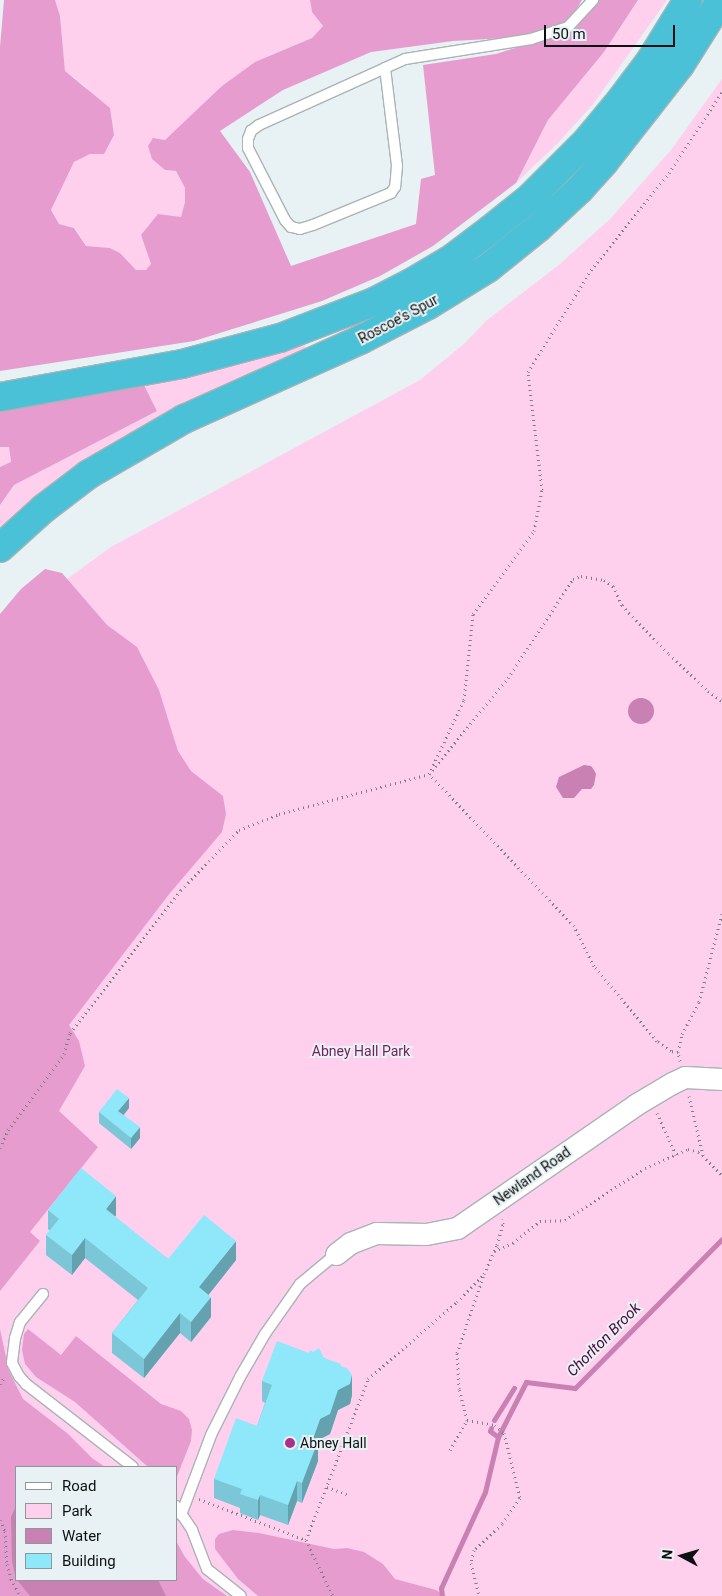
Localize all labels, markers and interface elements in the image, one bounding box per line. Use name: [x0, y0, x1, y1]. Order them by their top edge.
scale bar: [547, 15, 678, 47]
text: 50 m: [552, 25, 586, 43]
street label: Roscoe's Spur: [355, 291, 441, 347]
park label: Abney Hall Park: [312, 1043, 410, 1059]
street label: Newland Road: [490, 1143, 574, 1209]
water label: Chorlton Brook: [563, 1299, 645, 1381]
place label: Abney Hall: [300, 1435, 367, 1451]
marker: Abney Hall: [284, 1437, 296, 1449]
legend: [15, 1466, 178, 1581]
text: Road: [62, 1477, 96, 1495]
text: Park: [62, 1502, 92, 1520]
text: Water: [62, 1527, 101, 1545]
north arrow: [657, 1531, 707, 1581]
text: N: [659, 1549, 676, 1560]
text: Building: [62, 1552, 116, 1570]

